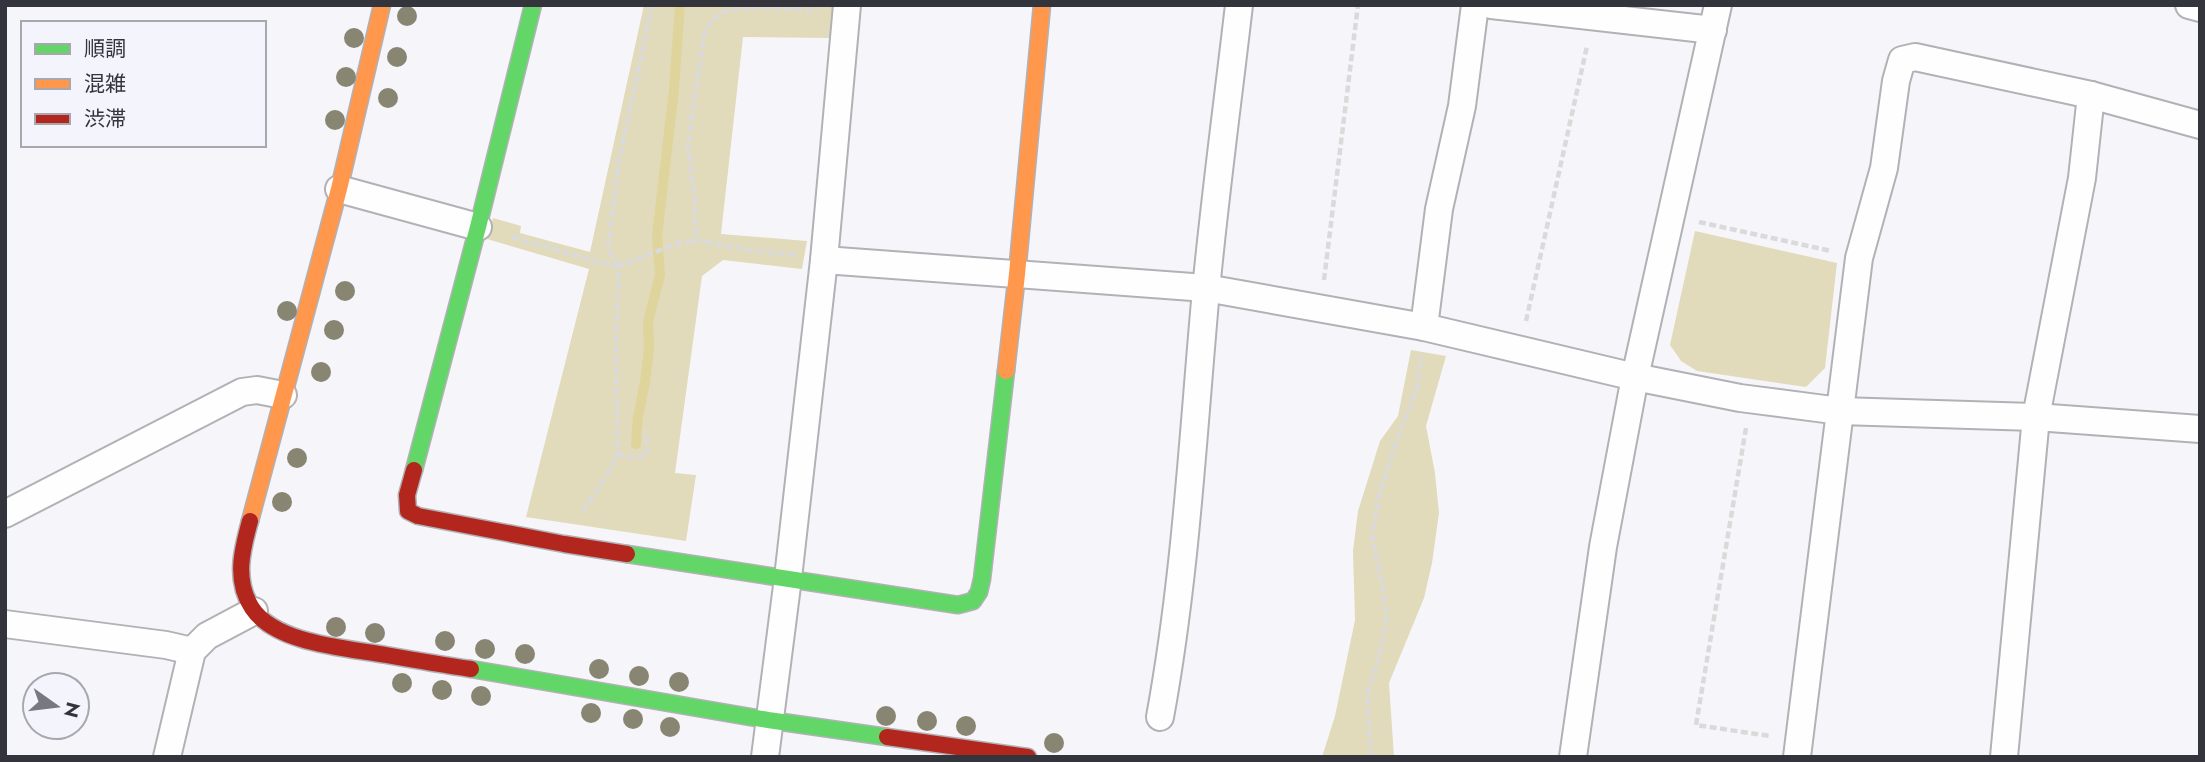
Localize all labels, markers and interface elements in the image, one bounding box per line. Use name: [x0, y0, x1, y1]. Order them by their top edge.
legend: [21, 21, 266, 147]
text: 順調: [84, 34, 126, 64]
text: 混雑: [84, 69, 126, 99]
text: 渋滞: [84, 104, 126, 134]
north arrow: [21, 671, 91, 741]
text: N: [57, 699, 87, 721]

